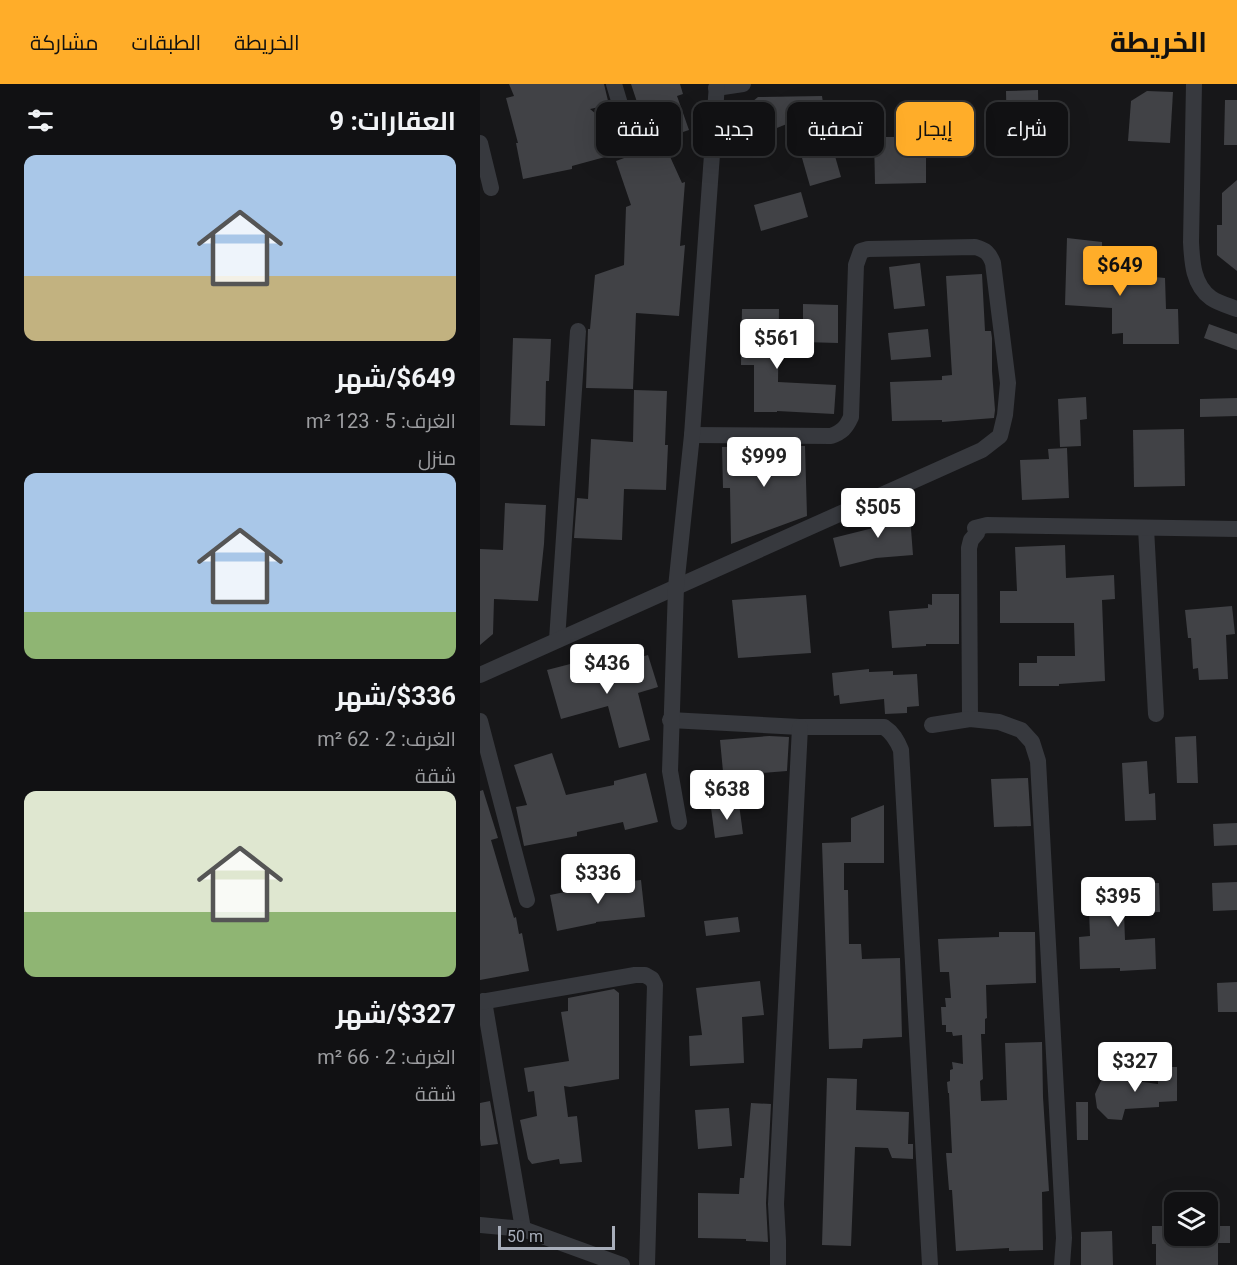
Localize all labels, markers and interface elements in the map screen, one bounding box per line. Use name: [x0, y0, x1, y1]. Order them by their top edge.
text: الخريطة: [1110, 26, 1207, 59]
text: مشاركة: [30, 31, 99, 55]
text: الطبقات: [132, 31, 201, 55]
text: الخريطة: [234, 31, 300, 55]
chip: شقة: [596, 102, 681, 156]
chip: جديد: [693, 102, 775, 156]
chip: تصفية: [787, 102, 884, 156]
chip: إيجار: [896, 102, 974, 156]
chip: شراء: [986, 102, 1068, 156]
icon: filters: [24, 104, 57, 137]
text: العقارات: 9: [329, 106, 456, 136]
icon: home: [186, 194, 294, 302]
pin: $649: [1084, 246, 1156, 297]
text: $649: [1097, 253, 1143, 277]
pin: $561: [741, 319, 813, 370]
text: $561: [754, 326, 800, 350]
text: $649/شهر: [336, 363, 456, 393]
text: الغرف: 5 · 123 m²: [306, 409, 456, 433]
pin: $999: [728, 437, 800, 488]
text: $999: [741, 444, 787, 468]
text: منزل: [418, 446, 456, 470]
pin: $505: [842, 488, 914, 539]
text: $505: [855, 495, 901, 519]
icon: home: [186, 512, 294, 620]
pin: $436: [571, 644, 643, 695]
text: $436: [584, 651, 630, 675]
text: $336/شهر: [336, 681, 456, 711]
text: الغرف: 2 · 62 m²: [317, 727, 456, 751]
text: شقة: [415, 764, 456, 788]
pin: $638: [691, 770, 763, 821]
text: $638: [704, 777, 750, 801]
icon: home: [186, 830, 294, 938]
pin: $336: [562, 854, 634, 905]
text: $336: [575, 861, 621, 885]
pin: $395: [1082, 877, 1154, 928]
text: $395: [1095, 884, 1141, 908]
text: $327/شهر: [336, 999, 456, 1029]
pin: $327: [1099, 1042, 1171, 1093]
text: الغرف: 2 · 66 m²: [317, 1045, 456, 1069]
text: $327: [1112, 1049, 1158, 1073]
text: شقة: [415, 1082, 456, 1106]
map controls: [1164, 1192, 1218, 1246]
button: layers: [1164, 1192, 1218, 1246]
scale bar: [498, 1223, 615, 1250]
text: 50 m: [507, 1227, 543, 1246]

